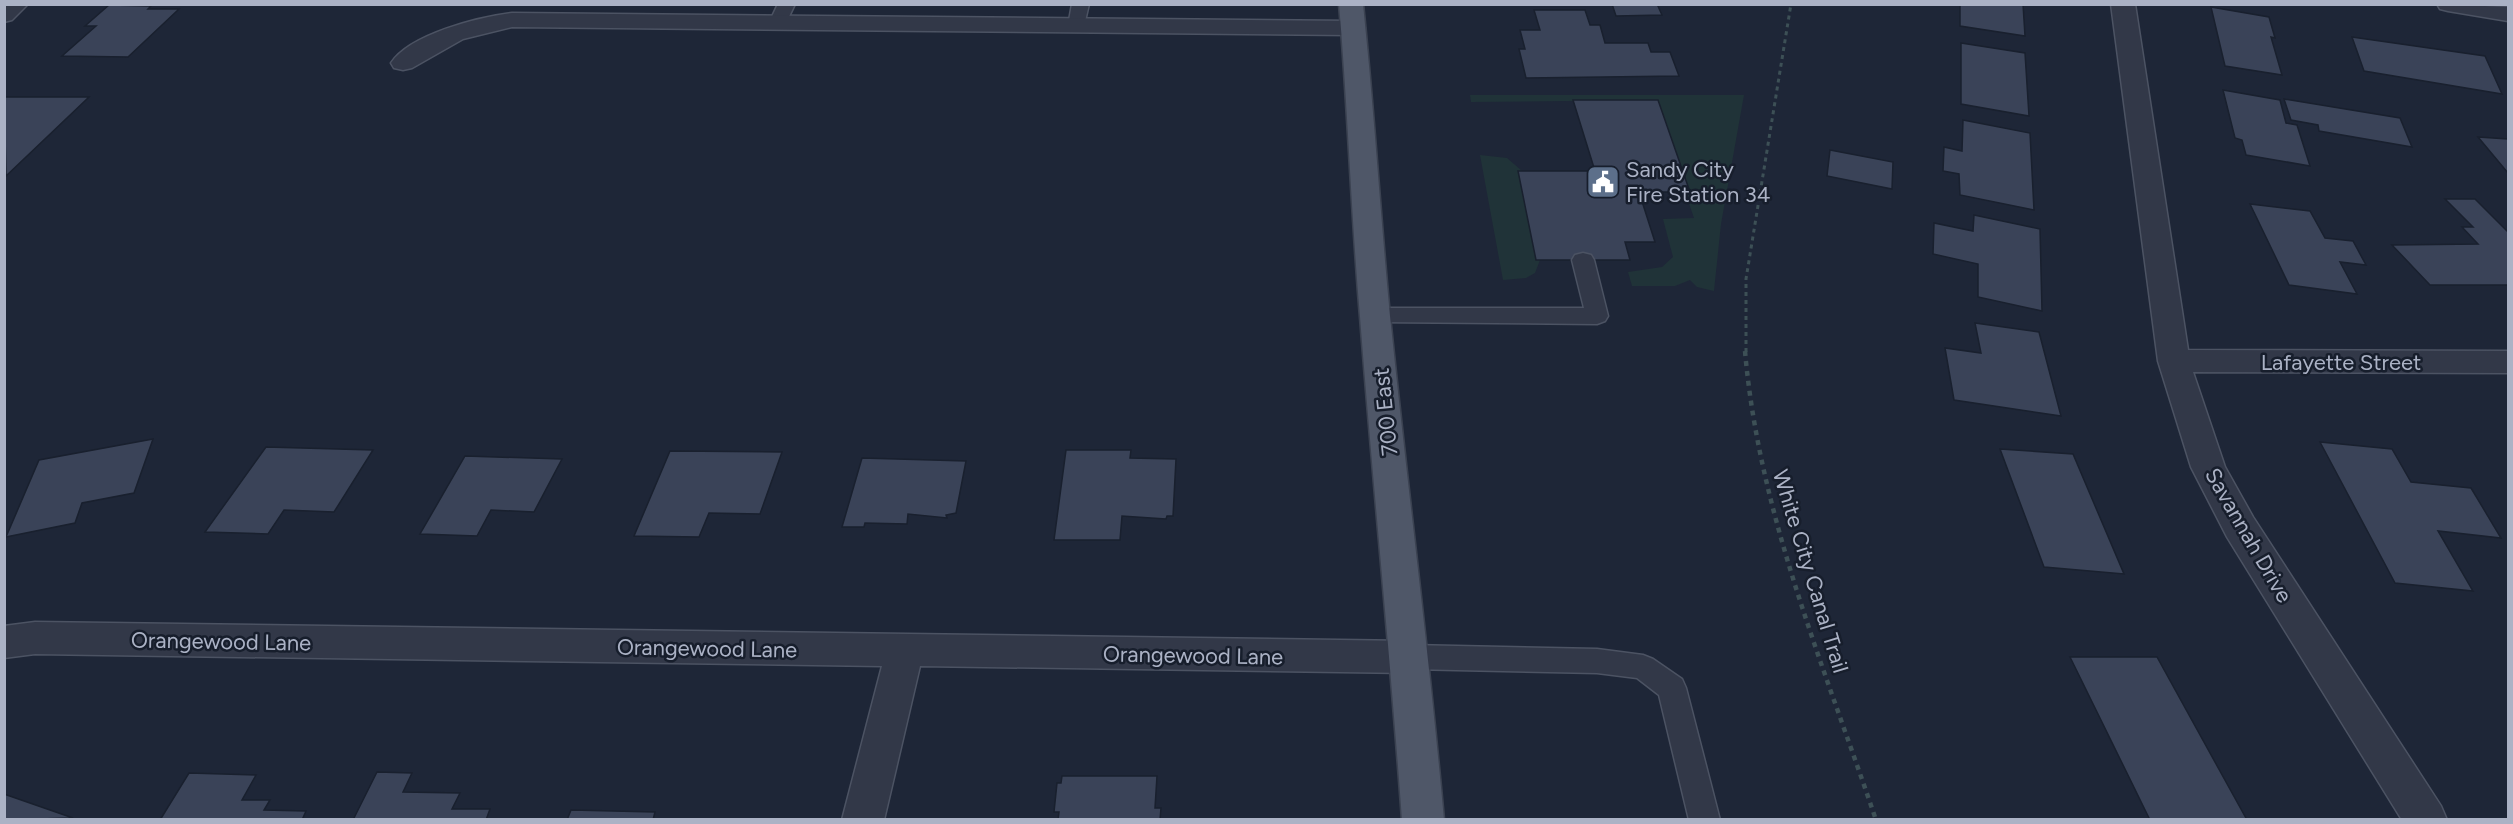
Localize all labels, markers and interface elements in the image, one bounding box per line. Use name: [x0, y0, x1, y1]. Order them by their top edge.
place label: Sandy City Fire Station 34: [1626, 156, 1770, 208]
public building icon: Sandy City Fire Station 34: [1585, 164, 1621, 200]
street label: Lafayette Street: [2261, 349, 2421, 376]
street label: 700 East: [1367, 367, 1404, 457]
street label: Savannah Drive: [2199, 463, 2298, 608]
street label: White City Canal Trail: [1767, 466, 1854, 676]
street label: Orangewood Lane: [131, 626, 311, 657]
street label: Orangewood Lane: [617, 633, 797, 664]
street label: Orangewood Lane: [1103, 640, 1283, 671]

